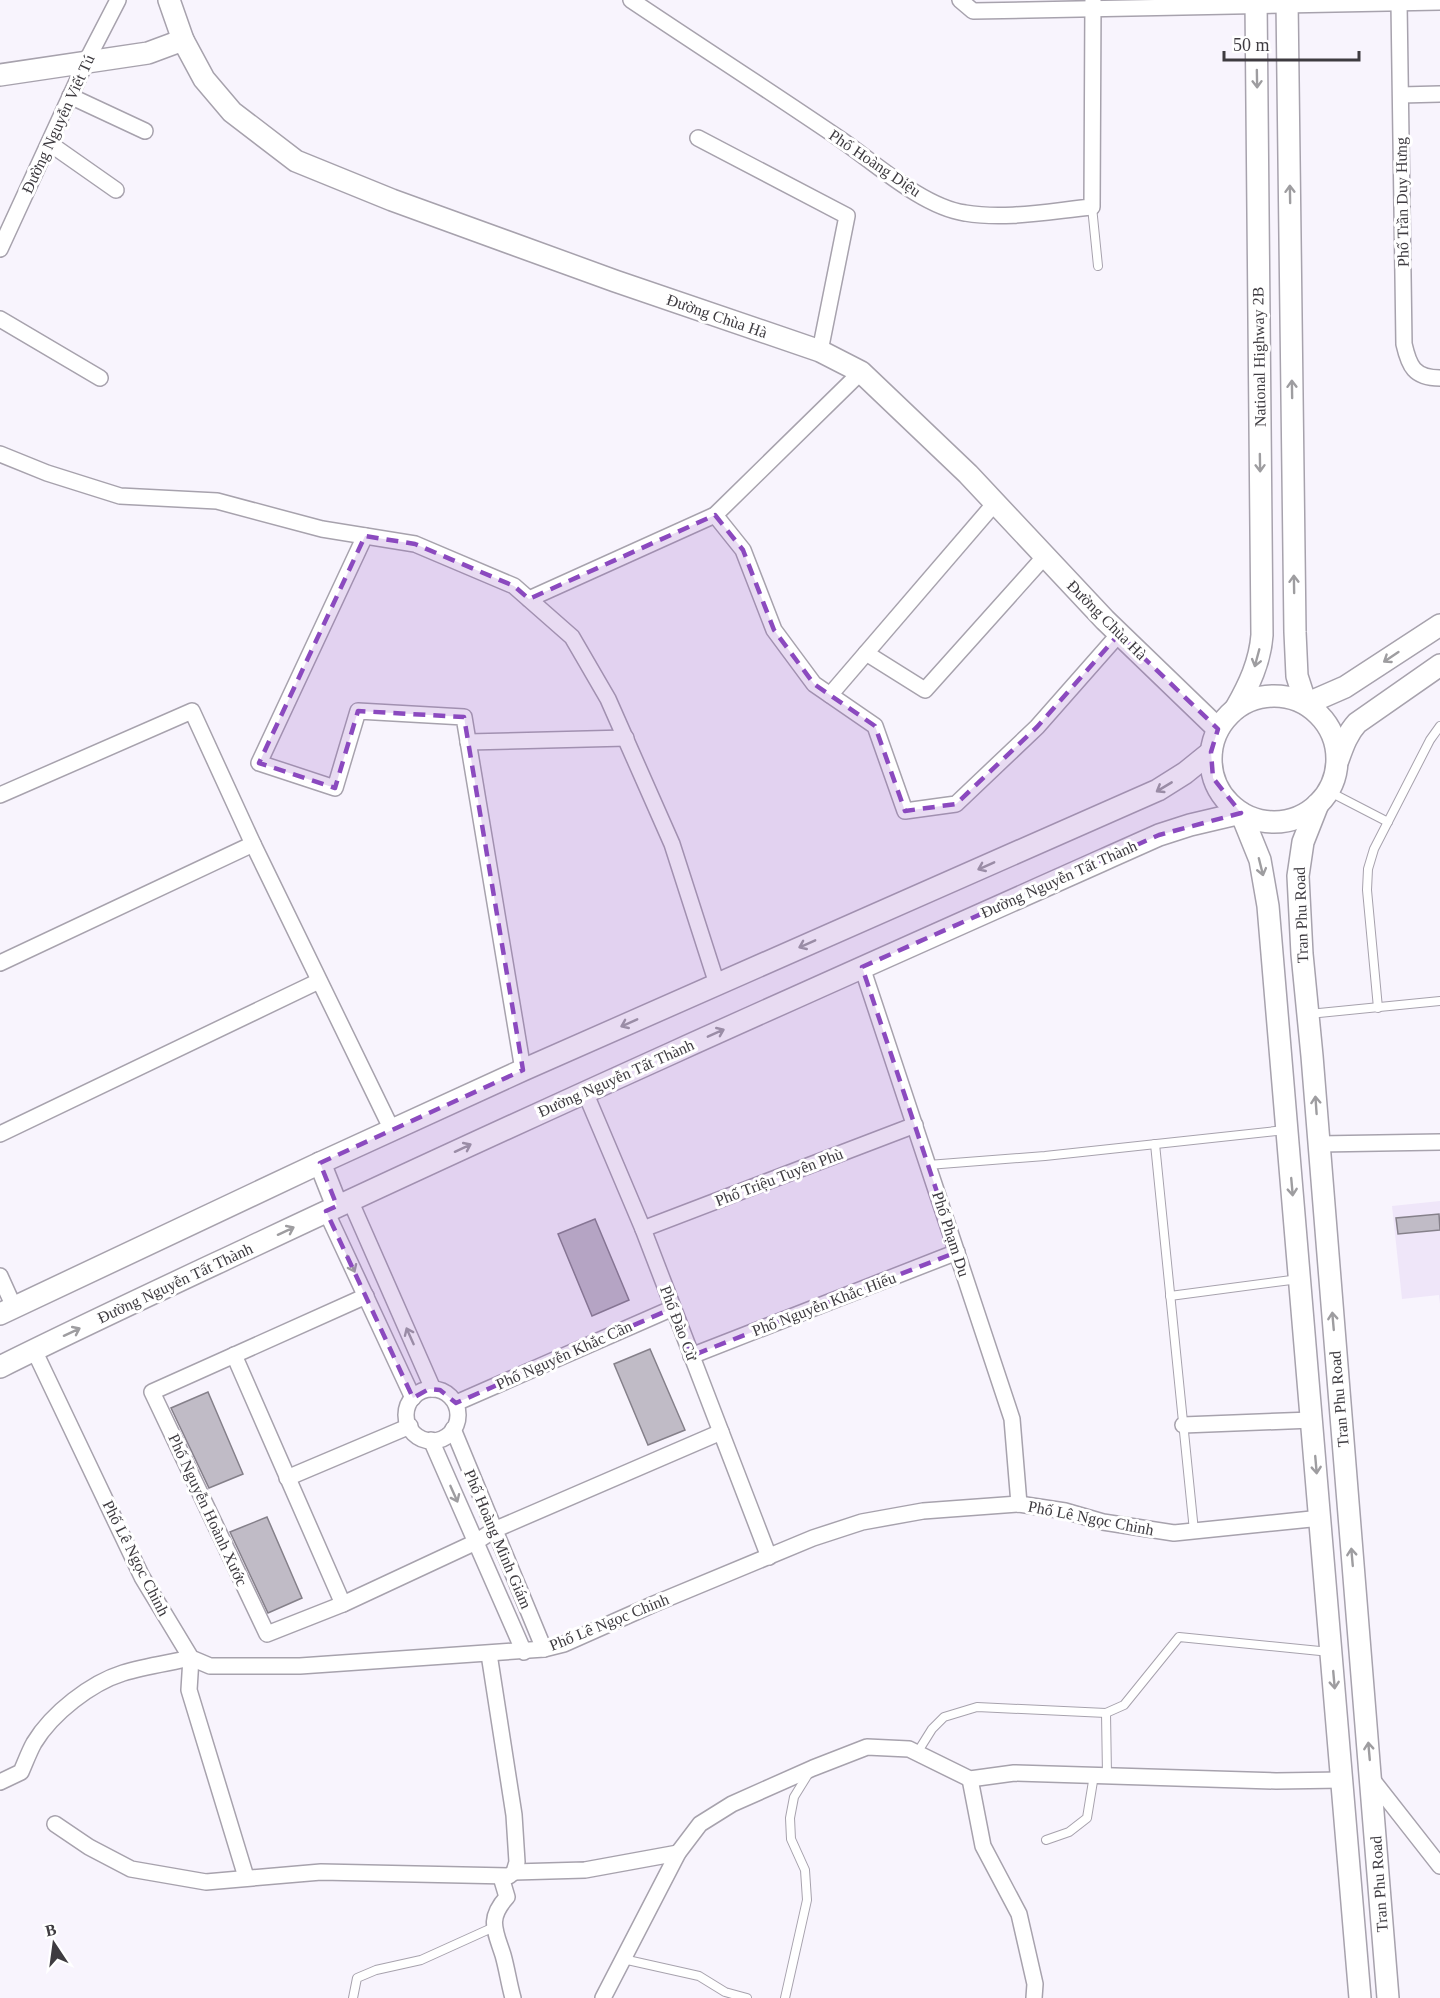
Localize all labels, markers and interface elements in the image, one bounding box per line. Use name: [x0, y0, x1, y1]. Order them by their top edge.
scale bar: [1224, 24, 1359, 62]
text: 50 m: [1233, 35, 1270, 55]
street label: Đường Nguyễn Viết Tú: [18, 52, 99, 196]
one-way arrow: [1251, 69, 1263, 89]
street label: Phố Hoàng Diệu: [825, 126, 924, 201]
street label: Phố Trần Duy Hưng: [1392, 137, 1413, 267]
one-way arrow: [1284, 185, 1296, 205]
street label: National Highway 2B: [1249, 287, 1270, 427]
street label: Đường Chùa Hà: [664, 291, 769, 342]
one-way arrow: [1286, 380, 1298, 400]
one-way arrow: [1254, 453, 1266, 473]
one-way arrow: [1288, 575, 1300, 595]
street label: Đường Chùa Hà: [1063, 577, 1150, 664]
one-way arrow: [1251, 648, 1263, 667]
one-way arrow: [1383, 651, 1400, 664]
one-way arrow: [1156, 781, 1173, 793]
street label: Đường Nguyễn Tất Thành: [978, 837, 1140, 922]
one-way arrow: [1256, 858, 1268, 877]
one-way arrow: [977, 861, 996, 872]
street label: Tran Phu Road: [1291, 867, 1311, 963]
one-way arrow: [799, 939, 817, 950]
one-way arrow: [620, 1018, 639, 1029]
one-way arrow: [707, 1026, 725, 1038]
street label: Đường Nguyễn Tất Thành: [535, 1036, 697, 1121]
one-way arrow: [1310, 1096, 1321, 1116]
one-way arrow: [453, 1142, 471, 1154]
street label: Phố Triệu Tuyên Phù: [713, 1145, 846, 1210]
one-way arrow: [1287, 1176, 1298, 1196]
street label: Phố Phạm Du: [929, 1189, 973, 1279]
one-way arrow: [276, 1224, 294, 1236]
street label: Đường Nguyễn Tất Thành: [95, 1240, 256, 1327]
one-way arrow: [346, 1255, 357, 1273]
street label: Phố Nguyễn Khắc Hiếu: [750, 1269, 899, 1340]
street label: Phố Đào Cừ: [657, 1283, 702, 1364]
one-way arrow: [1327, 1311, 1338, 1331]
street label: Phố Nguyễn Khắc Cần: [493, 1317, 635, 1394]
one-way arrow: [62, 1325, 80, 1337]
one-way arrow: [404, 1327, 415, 1345]
street label: Tran Phu Road: [1326, 1350, 1352, 1448]
street label: Phố Nguyễn Hoành Xước: [164, 1431, 251, 1589]
one-way arrow: [1311, 1454, 1322, 1474]
street label: Phố Hoàng Minh Giám: [460, 1467, 535, 1612]
one-way arrow: [449, 1484, 461, 1502]
street label: Phố Lê Ngọc Chinh: [99, 1497, 173, 1619]
street label: Phố Lê Ngọc Chinh: [1027, 1497, 1155, 1539]
one-way arrow: [1346, 1548, 1357, 1567]
street label: Phố Lê Ngọc Chinh: [547, 1590, 672, 1655]
one-way arrow: [1329, 1670, 1340, 1690]
one-way arrow: [1363, 1742, 1374, 1762]
street label: Tran Phu Road: [1367, 1835, 1391, 1933]
north arrow: [24, 1914, 84, 1974]
text: B: [44, 1920, 58, 1939]

